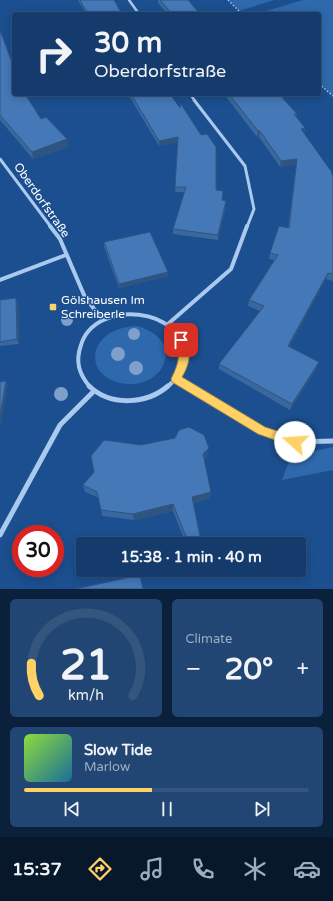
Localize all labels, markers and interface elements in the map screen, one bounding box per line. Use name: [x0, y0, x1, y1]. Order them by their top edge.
text: 30 m: [94, 26, 162, 60]
icon: right: [28, 28, 80, 80]
text: Oberdorfstraße: [94, 60, 226, 82]
street label: Oberdorfstraße: [11, 160, 73, 240]
place label: Gölshausen Im Schreiberle: [61, 293, 145, 321]
marker: Gölshausen Im Schreiberle: [48, 302, 58, 312]
pin: [164, 323, 198, 357]
icon: arrive: [170, 329, 192, 351]
position arrow: [274, 421, 316, 463]
speed limit sign: 30: [12, 525, 64, 577]
text: 15:38 · 1 min · 40 m: [120, 548, 262, 566]
text: Climate: [186, 631, 232, 647]
text: 21: [60, 641, 112, 691]
text: 20°: [224, 651, 273, 688]
text: −: [186, 656, 201, 682]
text: +: [297, 656, 309, 682]
text: km/h: [68, 687, 104, 704]
text: Slow Tide: [84, 741, 152, 759]
text: Marlow: [84, 759, 130, 775]
icon: previous: [61, 798, 83, 820]
icon: pause: [156, 798, 178, 820]
icon: next: [251, 798, 273, 820]
icon: directions: [86, 855, 114, 883]
icon: music: [138, 855, 166, 883]
icon: phone: [189, 855, 217, 883]
icon: climate: [241, 855, 269, 883]
icon: car: [293, 855, 321, 883]
text: 15:37: [12, 858, 62, 880]

